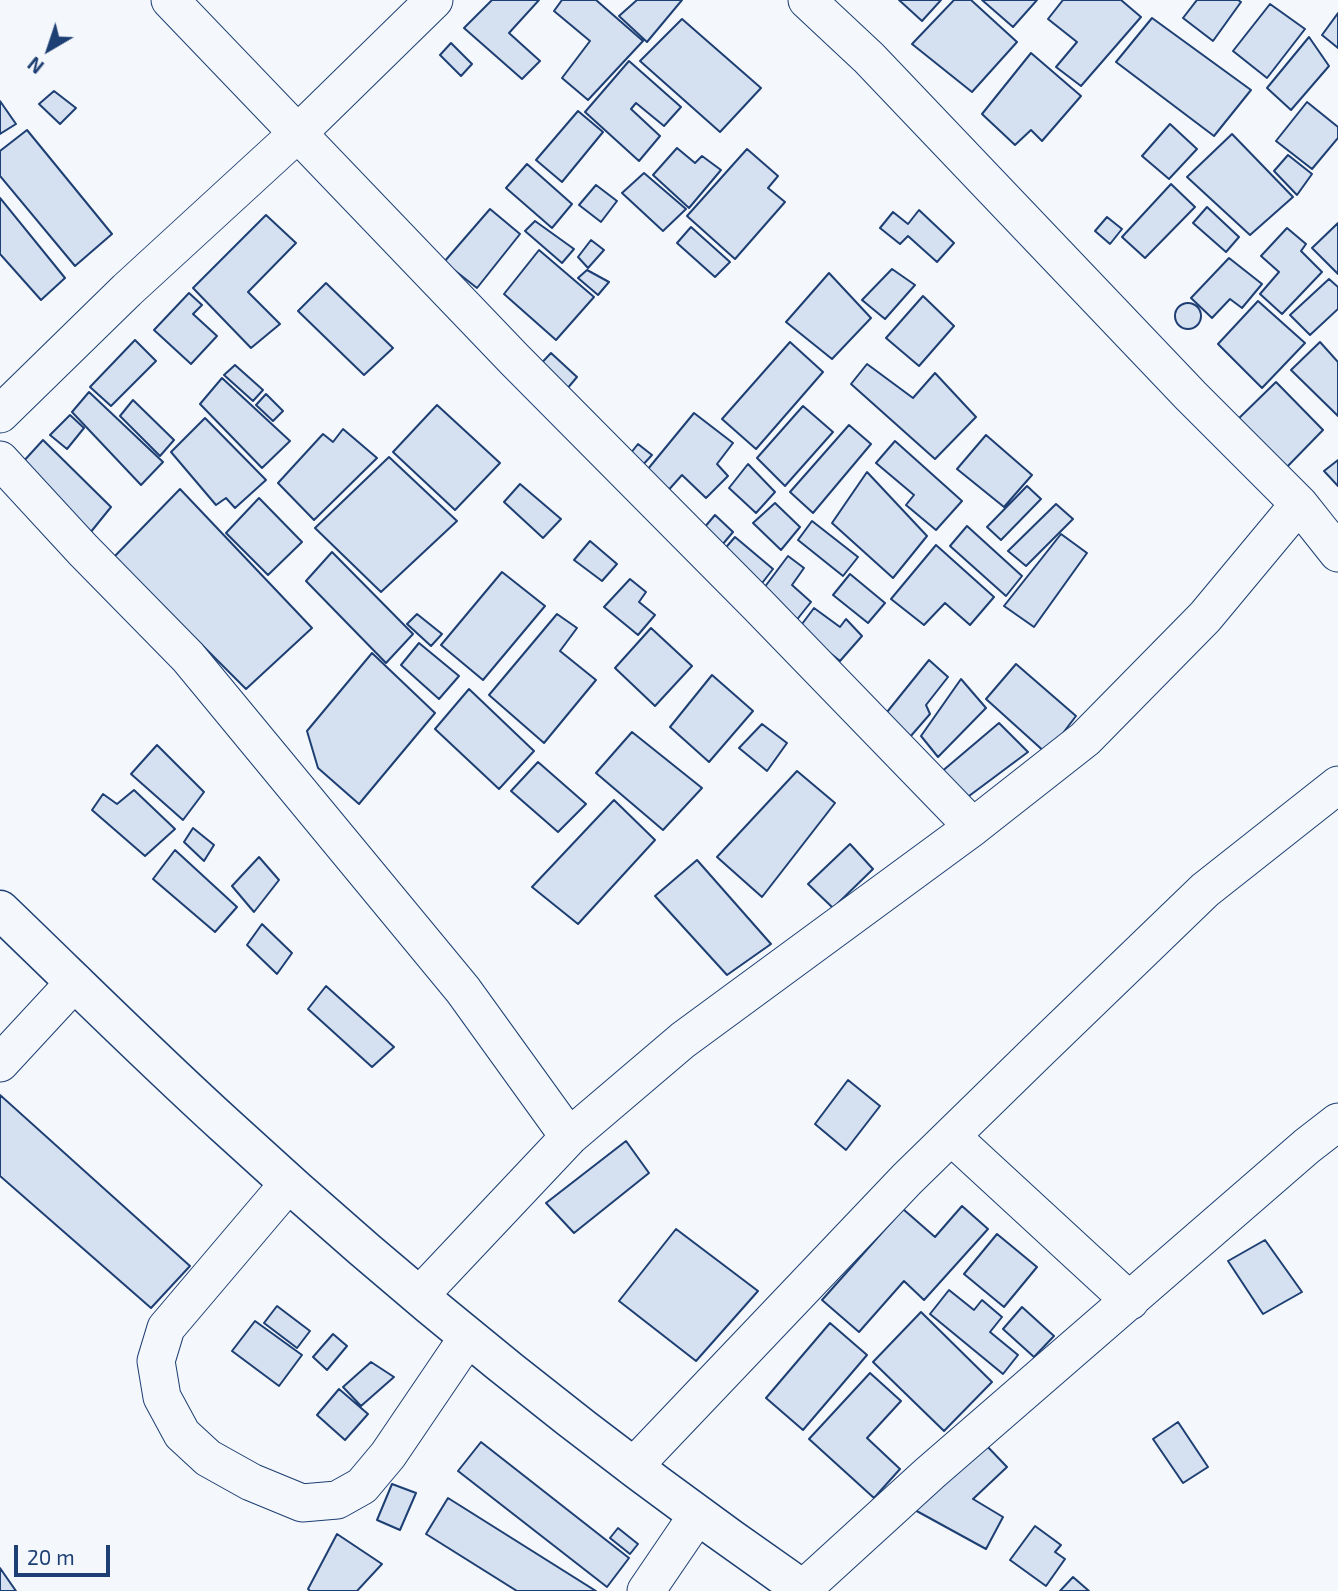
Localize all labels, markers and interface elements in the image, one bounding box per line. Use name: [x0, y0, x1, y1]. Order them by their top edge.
north arrow: [14, 14, 84, 84]
text: N: [23, 52, 48, 79]
scale bar: [18, 1532, 114, 1576]
text: 20 m: [27, 1544, 75, 1569]

